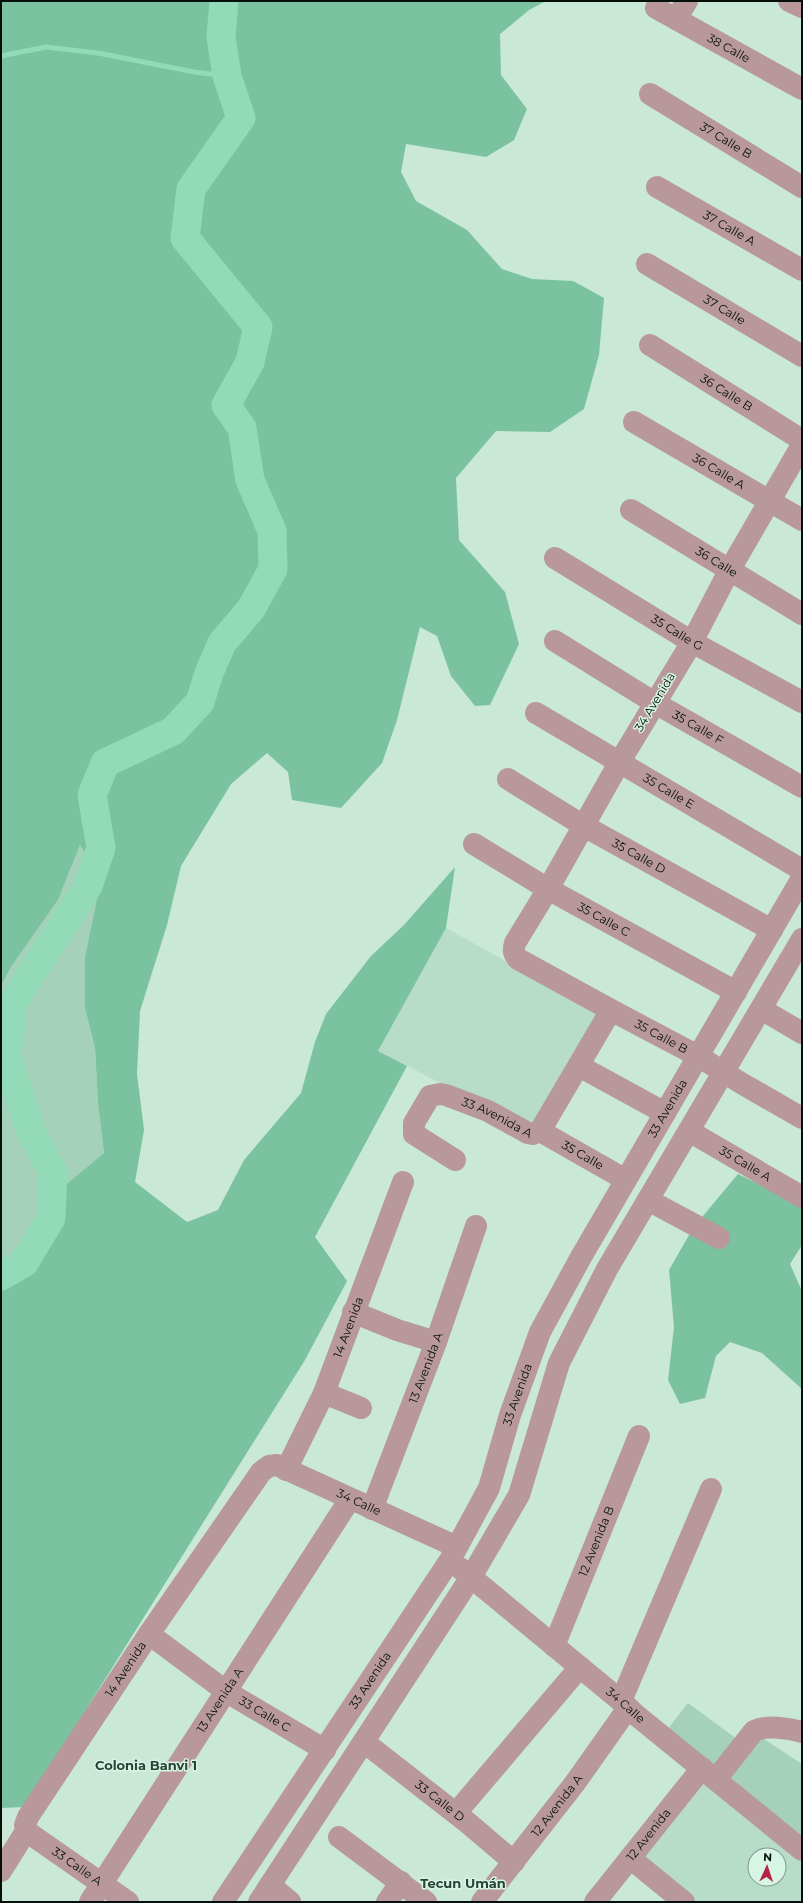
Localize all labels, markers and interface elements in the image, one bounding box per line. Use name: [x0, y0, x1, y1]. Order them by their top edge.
street label: 38 Calle: [705, 30, 753, 66]
street label: 37 Calle B: [697, 118, 755, 162]
street label: 37 Calle A: [700, 207, 758, 249]
street label: 37 Calle: [701, 291, 748, 328]
street label: 36 Calle B: [698, 370, 755, 414]
street label: 36 Calle A: [690, 450, 748, 492]
street label: 36 Calle: [693, 543, 740, 580]
street label: 35 Calle G: [648, 611, 706, 654]
street label: 34 Avenida: [631, 669, 678, 734]
street label: 35 Calle F: [670, 706, 727, 748]
street label: 35 Calle E: [641, 770, 697, 812]
street label: 35 Calle D: [610, 835, 669, 877]
street label: 35 Calle C: [575, 899, 633, 940]
street label: 35 Calle B: [632, 1016, 691, 1056]
street label: 33 Avenida: [644, 1076, 690, 1140]
street label: 33 Avenida A: [460, 1094, 535, 1141]
street label: 35 Calle: [559, 1137, 606, 1173]
street label: 35 Calle A: [717, 1142, 774, 1185]
street label: 14 Avenida: [330, 1295, 366, 1360]
street label: 13 Avenida A: [405, 1330, 446, 1405]
street label: 33 Avenida: [499, 1361, 535, 1427]
street label: 34 Calle: [334, 1485, 383, 1518]
street label: 12 Avenida B: [575, 1503, 617, 1579]
street label: 14 Avenida: [101, 1638, 149, 1700]
street label: 33 Avenida: [345, 1649, 394, 1711]
street label: 13 Avenida A: [193, 1664, 246, 1735]
street label: 34 Calle: [603, 1684, 648, 1726]
street label: 33 Calle C: [236, 1693, 294, 1735]
district label: Colonia Banvi 1: [95, 1757, 197, 1773]
street label: 12 Avenida A: [528, 1771, 586, 1840]
street label: 33 Calle D: [412, 1777, 468, 1825]
street label: 12 Avenida: [623, 1805, 674, 1864]
street label: 33 Calle A: [49, 1843, 105, 1889]
north arrow: [747, 1847, 787, 1887]
text: N: [763, 1850, 772, 1864]
district label: Tecun Umán: [420, 1875, 506, 1891]

